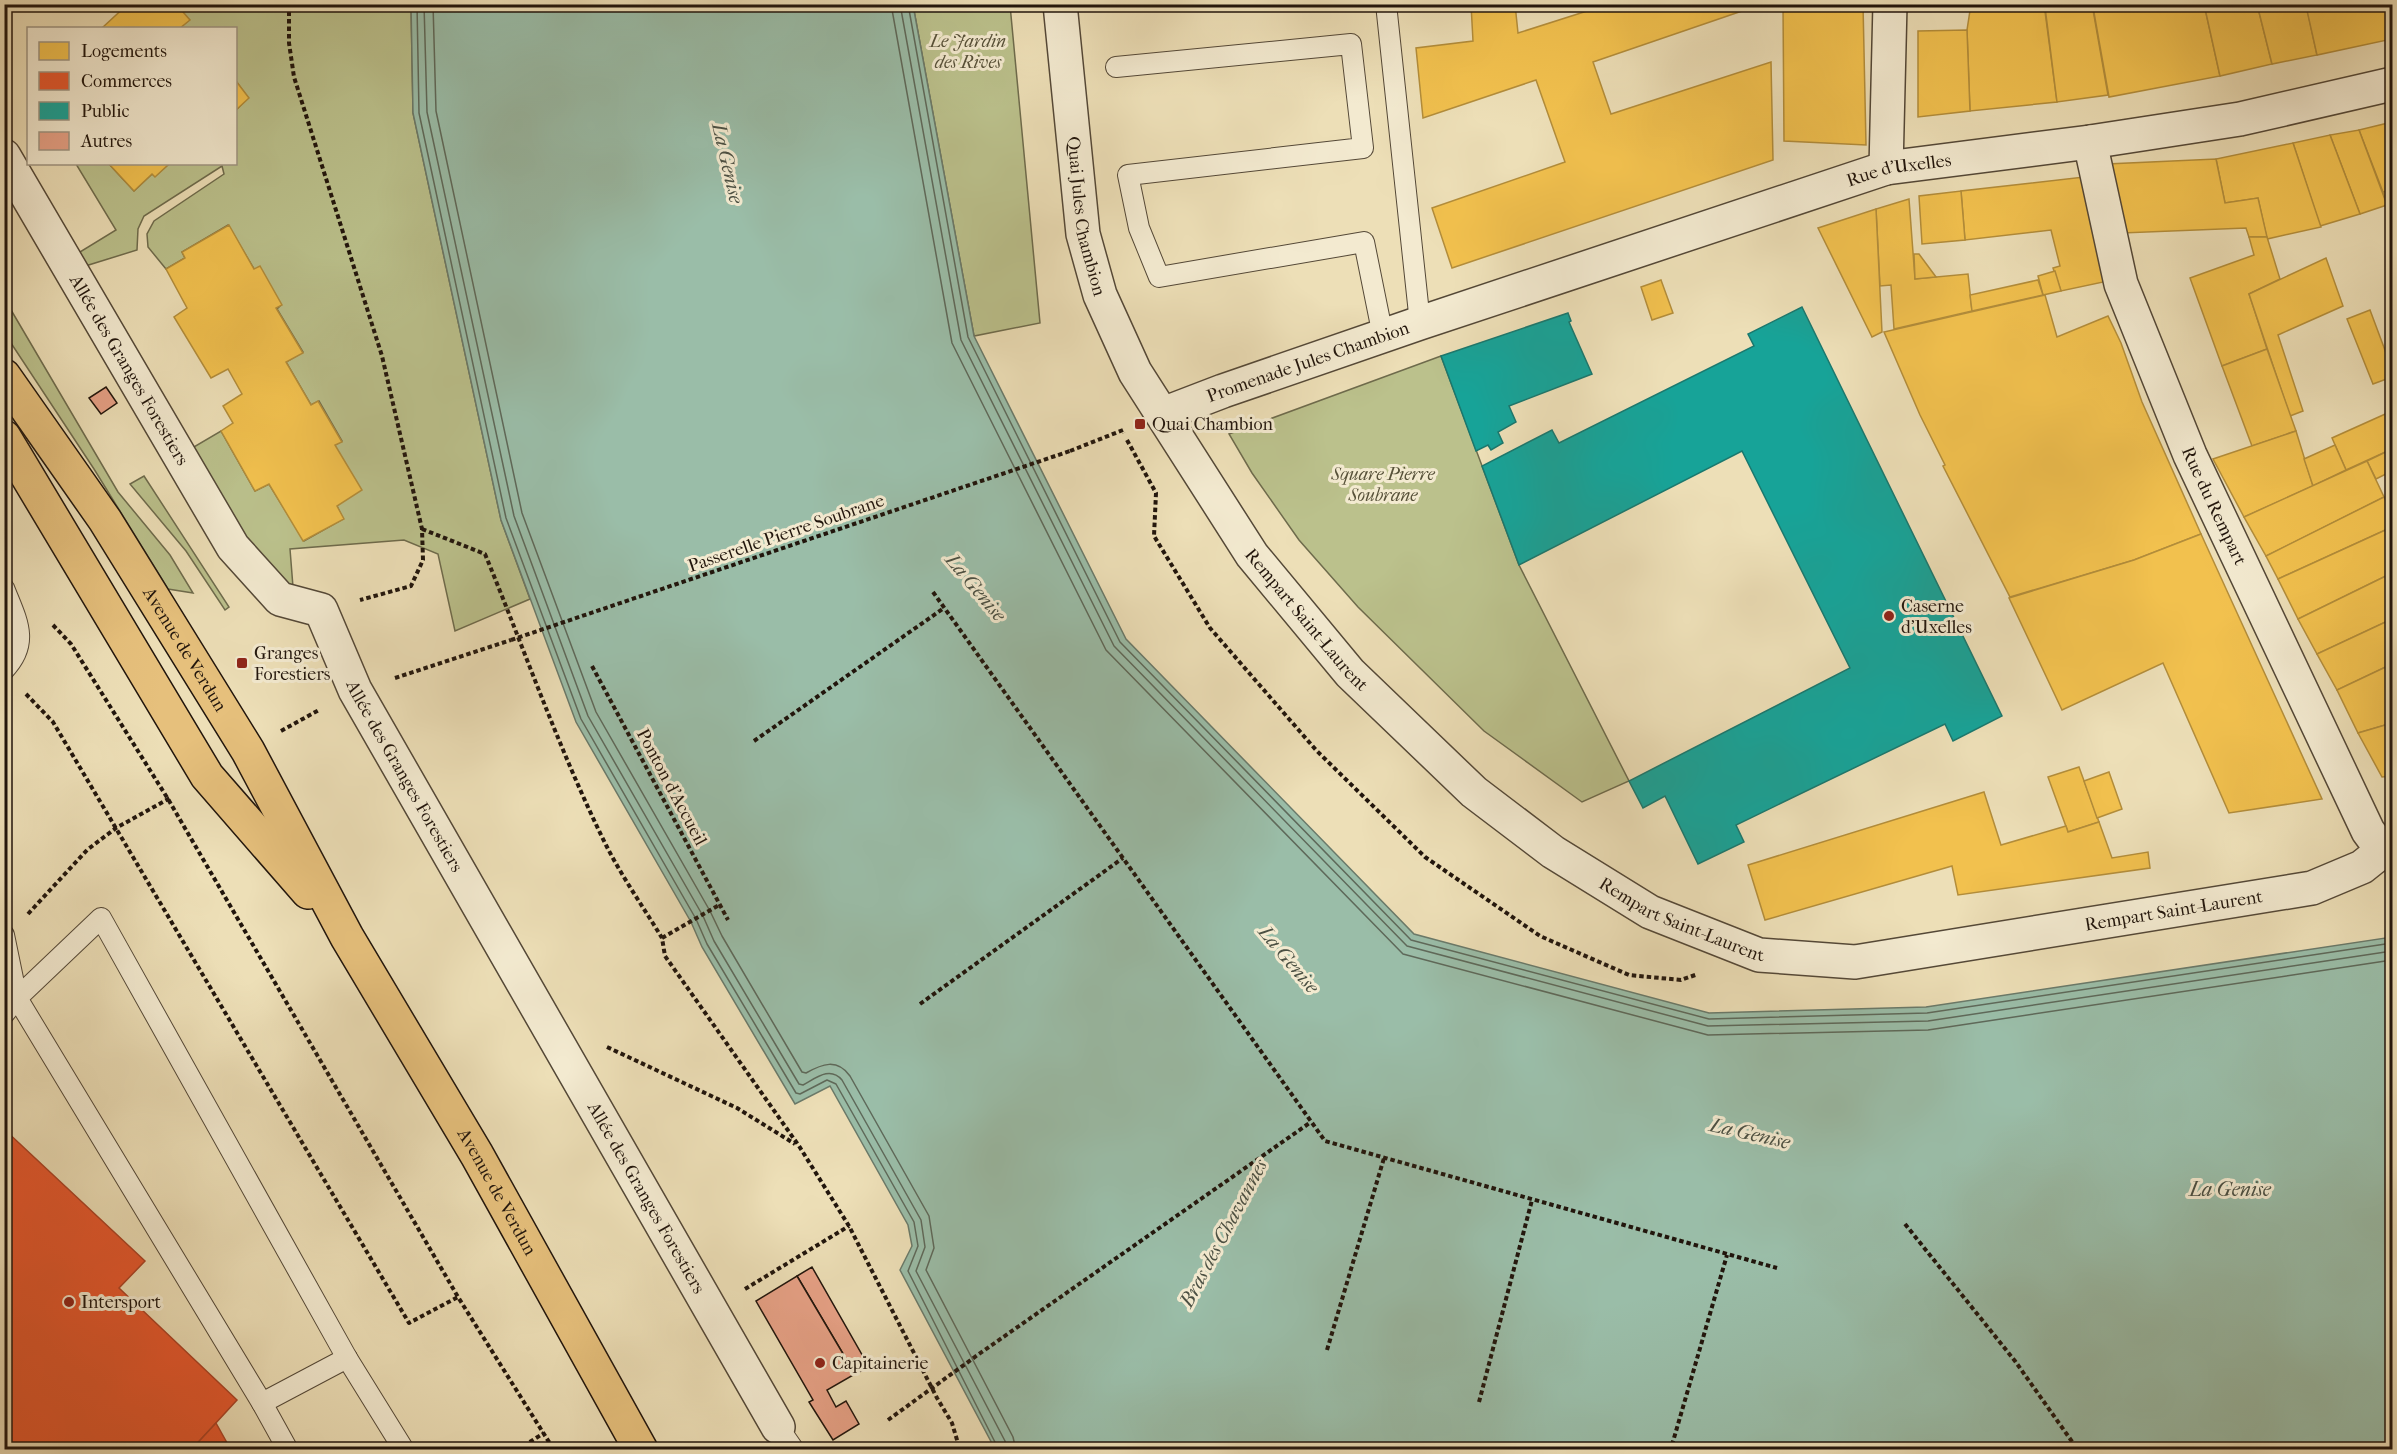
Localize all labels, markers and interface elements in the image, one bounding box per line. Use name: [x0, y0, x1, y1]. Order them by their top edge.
legend: [27, 27, 237, 165]
park label: Le Jardin des Rives: [928, 31, 1006, 73]
text: Logements: [81, 41, 167, 62]
text: Commerces: [81, 71, 172, 92]
text: Public: [81, 101, 129, 122]
water label: La Genise: [707, 119, 748, 206]
text: Autres: [80, 131, 132, 152]
street label: Quai Jules Chambion: [1062, 135, 1110, 299]
street label: Rue d'Uxelles: [1844, 150, 1953, 191]
street label: Allée des Granges Forestiers: [64, 270, 193, 470]
street label: Promenade Jules Chambion: [1204, 317, 1413, 407]
place label: Quai Chambion: [1152, 414, 1274, 435]
marker: Quai Chambion: [1133, 417, 1147, 431]
street label: Rue du Rempart: [2177, 444, 2251, 569]
park label: Square Pierre Soubrane: [1330, 464, 1436, 506]
street label: Passerelle Pierre Soubrane: [685, 490, 887, 577]
street label: Rempart Saint-Laurent: [1240, 545, 1373, 696]
water label: La Genise: [939, 547, 1011, 627]
street label: Avenue de Verdun: [138, 583, 231, 716]
place label: Caserne d'Uxelles: [1901, 596, 1972, 638]
marker: Caserne d'Uxelles: [1882, 609, 1896, 623]
place label: Granges Forestiers: [254, 643, 331, 685]
marker: Granges Forestiers: [235, 656, 249, 670]
street label: Allée des Granges Forestiers: [341, 677, 467, 876]
street label: Ponton d'Accueil: [632, 725, 711, 849]
street label: Rempart Saint-Laurent: [1595, 873, 1765, 966]
street label: Rempart Saint-Laurent: [2083, 886, 2265, 936]
water label: La Genise: [1252, 919, 1324, 999]
street label: Allée des Granges Forestiers: [582, 1098, 709, 1298]
water label: La Genise: [1706, 1113, 1793, 1154]
street label: Avenue de Verdun: [452, 1124, 541, 1260]
water label: Bras des Chavannes: [1174, 1155, 1272, 1312]
water label: La Genise: [2187, 1178, 2272, 1201]
place label: Intersport: [81, 1292, 161, 1313]
marker: Intersport: [62, 1295, 76, 1309]
place label: Capitainerie: [832, 1353, 929, 1374]
marker: Capitainerie: [813, 1356, 827, 1370]

